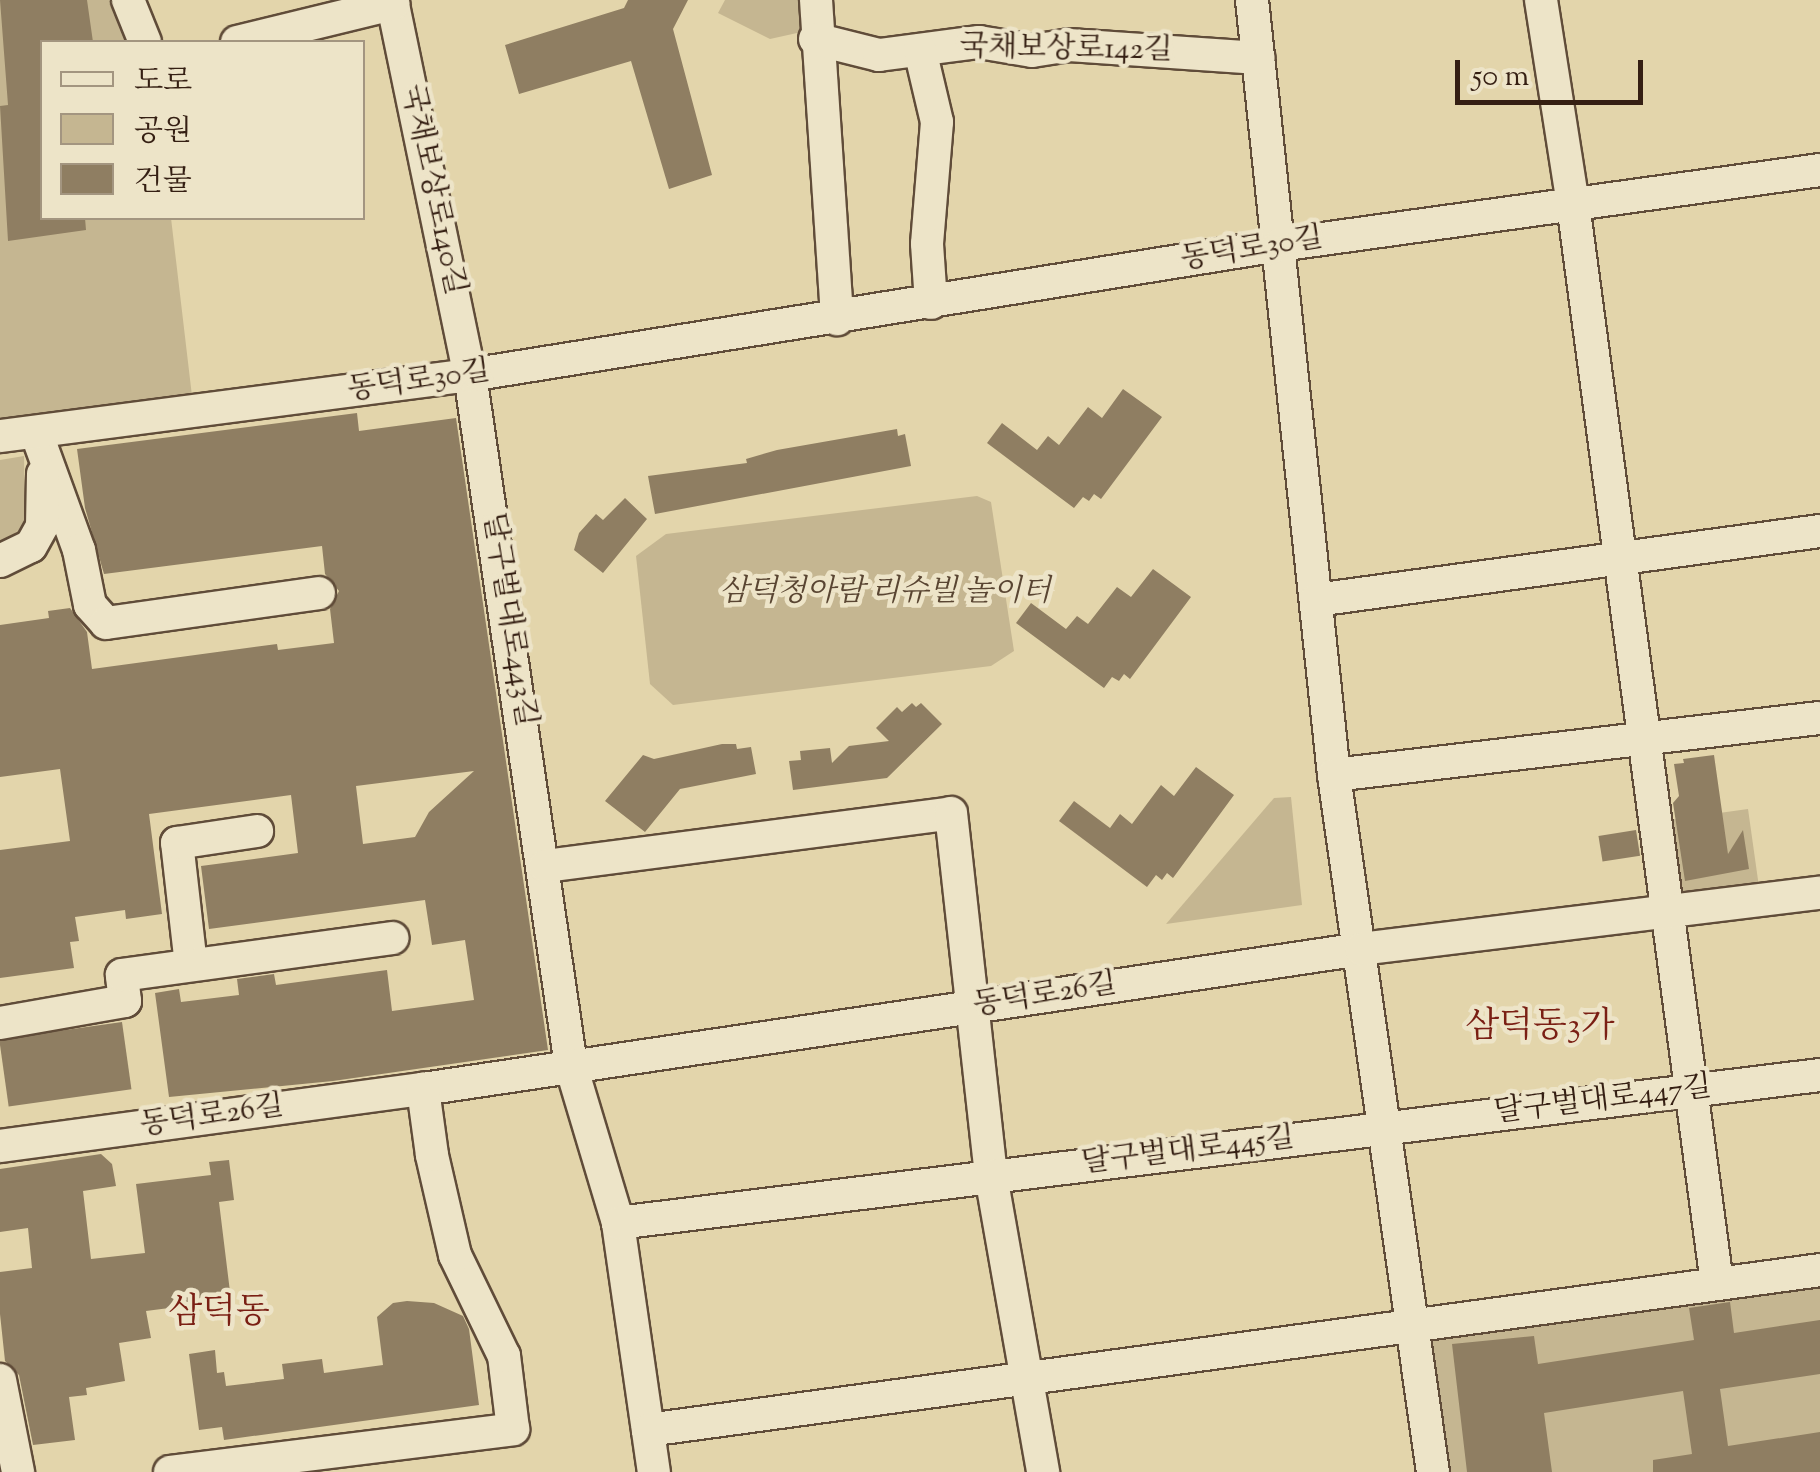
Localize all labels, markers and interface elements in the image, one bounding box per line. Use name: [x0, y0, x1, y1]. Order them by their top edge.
street label: 국채보상로142길: [959, 30, 1173, 70]
legend: [40, 40, 365, 220]
scale bar: [1460, 40, 1648, 102]
text: 50 m: [1472, 56, 1529, 99]
text: 도로: [134, 61, 192, 104]
street label: 국채보상로140길: [392, 81, 472, 299]
text: 공원: [134, 111, 192, 154]
text: 건물: [134, 161, 192, 204]
street label: 동덕로30길: [1178, 221, 1326, 279]
street label: 동덕로30길: [345, 354, 493, 410]
street label: 달구벌대로443길: [473, 510, 543, 730]
park label: 삼덕청아람 리슈빌 놀이터: [719, 575, 1051, 611]
street label: 동덕로26길: [971, 967, 1119, 1025]
district label: 삼덕동3가: [1465, 1007, 1615, 1049]
street label: 달구벌대로447길: [1492, 1070, 1714, 1132]
street label: 동덕로26길: [138, 1089, 286, 1145]
street label: 달구벌대로445길: [1079, 1121, 1297, 1183]
district label: 삼덕동: [168, 1293, 270, 1335]

